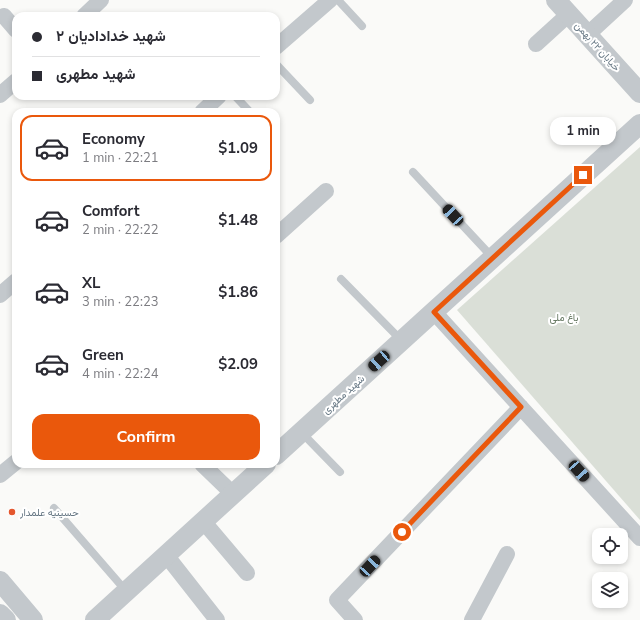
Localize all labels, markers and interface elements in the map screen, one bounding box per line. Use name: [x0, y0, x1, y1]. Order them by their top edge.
street label: خیابان ۲۲ بهمن: [571, 19, 623, 75]
text: شهید خدادادیان ۲: [56, 26, 166, 46]
text: شهید مطهری: [56, 64, 136, 84]
callout: 1 min: [550, 117, 616, 145]
text: 1 min: [566, 122, 600, 140]
text: Economy: [82, 129, 145, 149]
icon: car: [34, 130, 70, 166]
text: $1.09: [218, 138, 258, 158]
text: 1 min · 22:21: [82, 149, 158, 167]
route end: [574, 166, 592, 184]
text: Comfort: [82, 201, 139, 221]
icon: car: [34, 202, 70, 238]
car: [440, 202, 466, 228]
text: $1.48: [218, 210, 258, 230]
text: 2 min · 22:22: [82, 221, 158, 239]
text: XL: [82, 273, 101, 293]
icon: car: [34, 274, 70, 310]
text: $1.86: [218, 282, 258, 302]
text: 3 min · 22:23: [82, 293, 158, 311]
park label: باغ ملی: [550, 311, 578, 325]
text: Green: [82, 345, 124, 365]
icon: car: [34, 346, 70, 382]
car: [366, 349, 392, 373]
text: $2.09: [218, 354, 258, 374]
text: 4 min · 22:24: [82, 365, 158, 383]
street label: شهید مطهری: [320, 372, 368, 417]
button: Confirm: [32, 414, 260, 460]
car: [567, 458, 591, 484]
place label: حسینیه علمدار: [19, 506, 79, 520]
marker: حسینیه علمدار: [7, 507, 17, 517]
route start: [393, 523, 411, 541]
map controls: [592, 528, 628, 608]
button: locate: [592, 528, 628, 564]
car: [357, 553, 383, 579]
button: layers: [592, 572, 628, 608]

